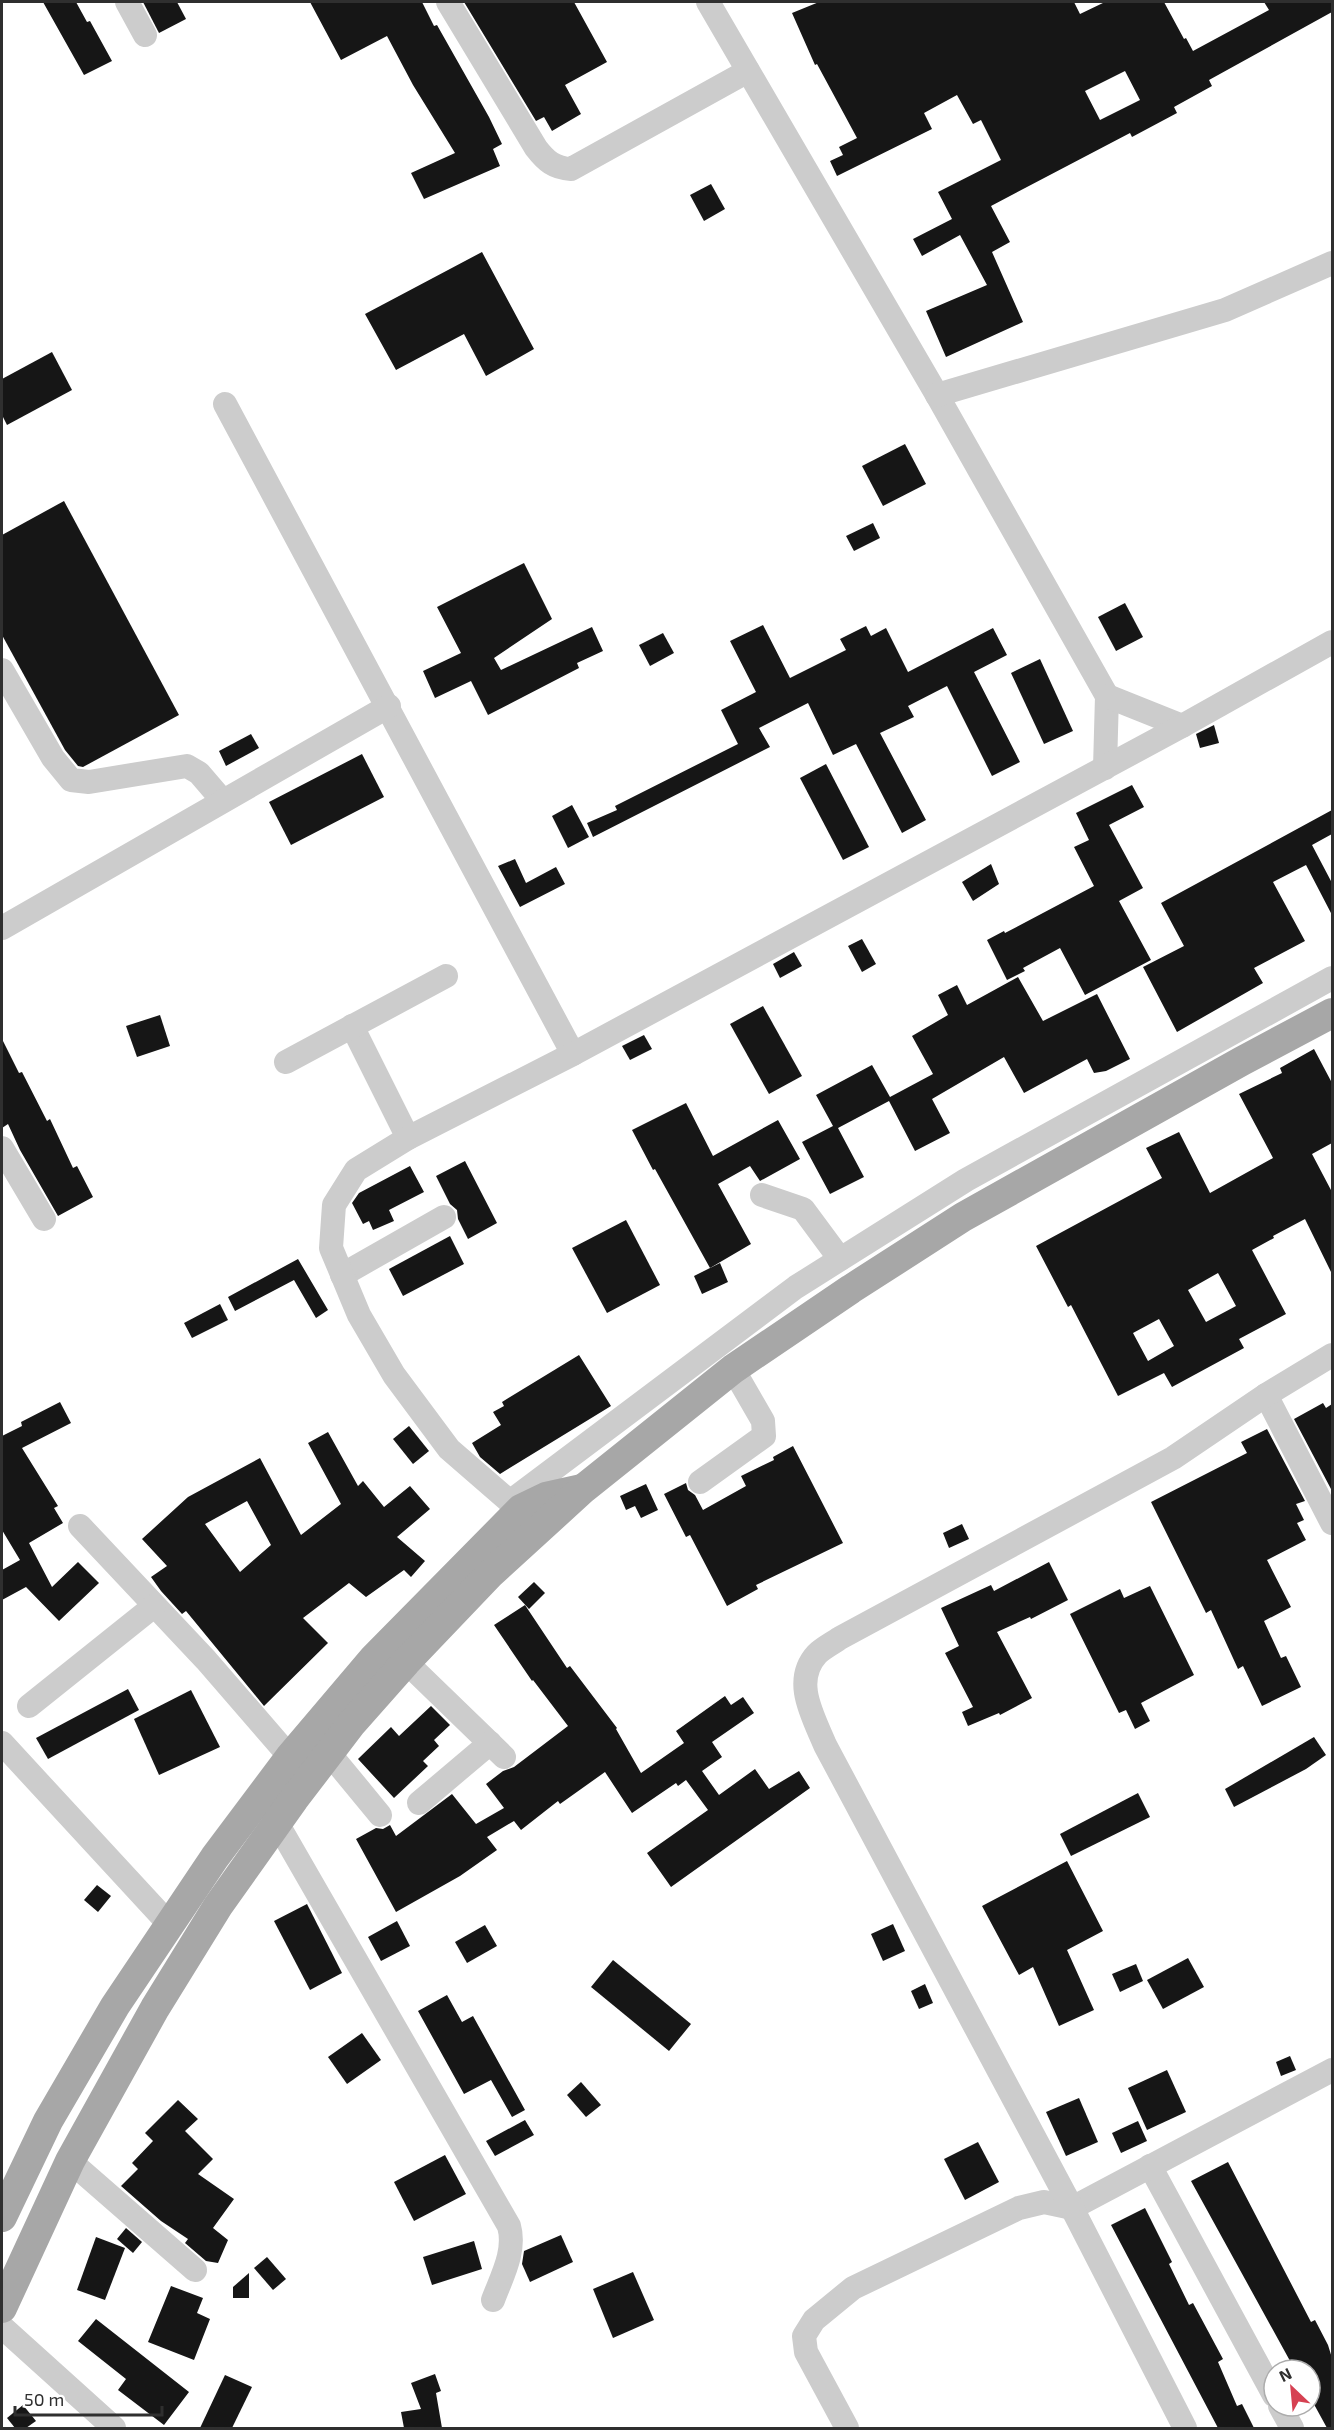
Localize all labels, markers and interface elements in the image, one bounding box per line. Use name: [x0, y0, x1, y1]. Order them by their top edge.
north arrow: [1262, 2358, 1322, 2418]
text: N: [1276, 2363, 1295, 2385]
scale bar: [15, 2379, 162, 2417]
text: 50 m: [24, 2388, 64, 2410]

